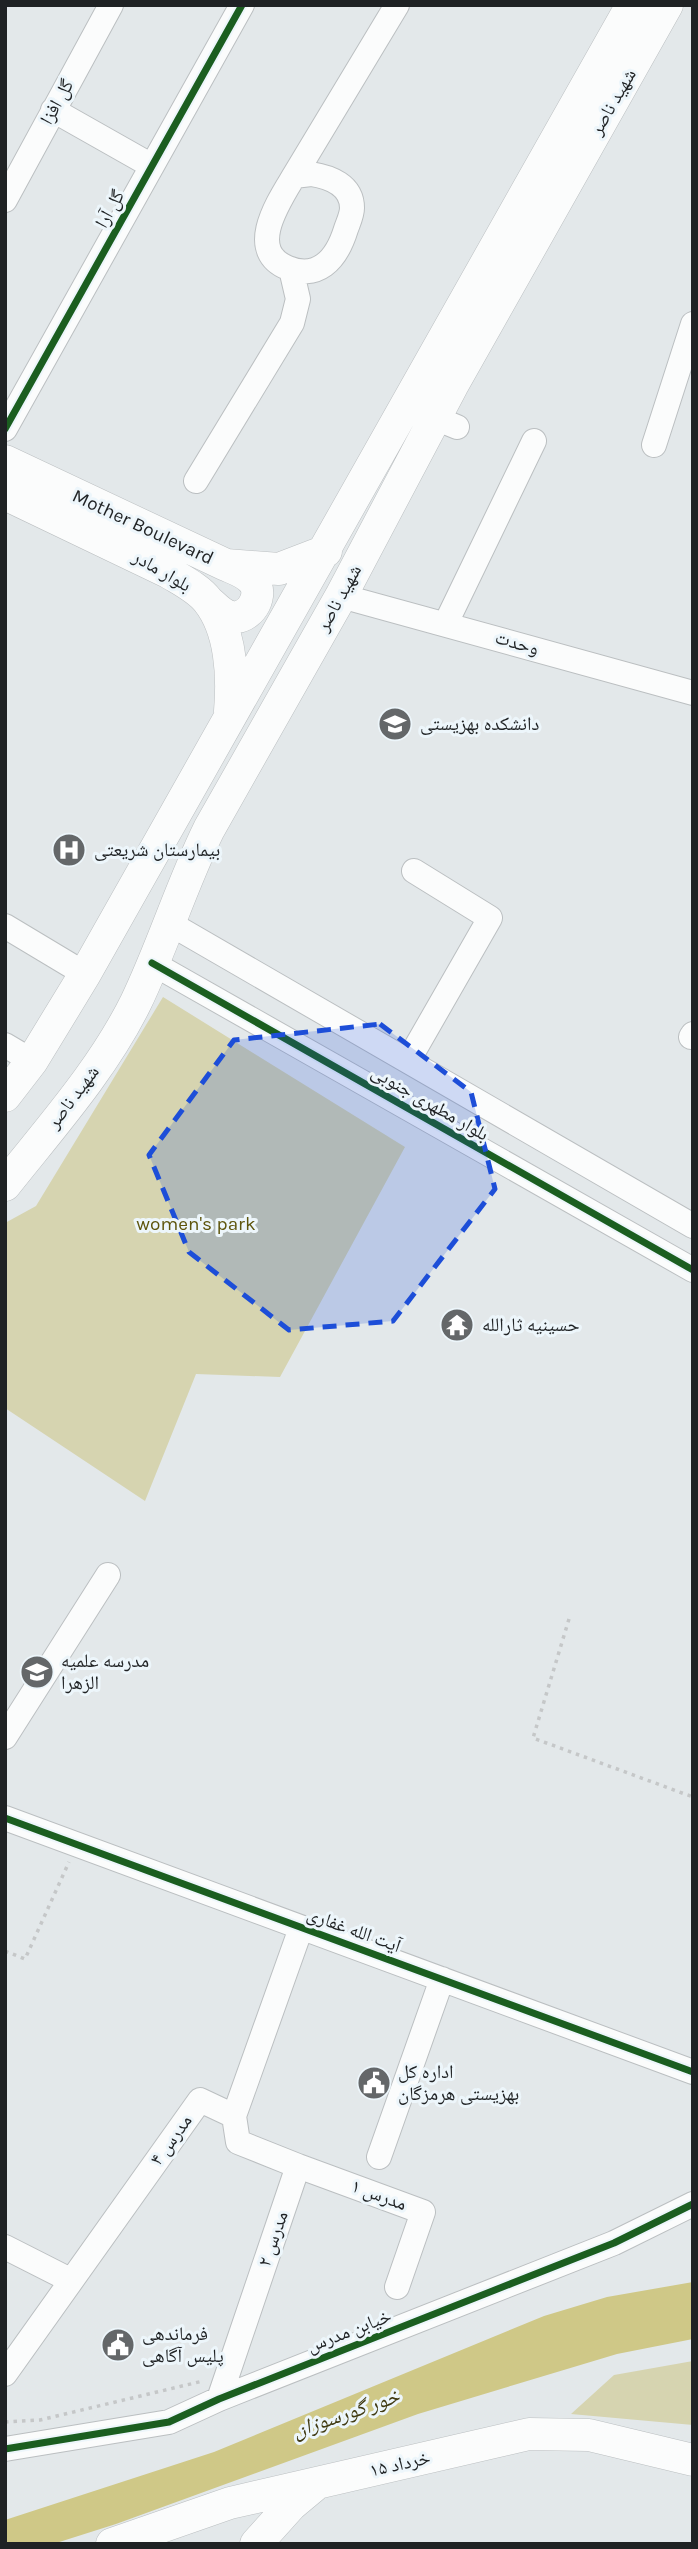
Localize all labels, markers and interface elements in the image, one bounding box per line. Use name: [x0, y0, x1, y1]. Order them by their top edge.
street label: شهید ناصر: [585, 65, 641, 140]
street label: گل افزا: [36, 75, 78, 128]
street label: گل آرا: [91, 186, 129, 232]
street label: Mother Boulevard: [69, 485, 217, 569]
street label: بلوار مادر: [128, 545, 195, 596]
street label: شهید ناصر: [311, 561, 366, 636]
street label: وحدت: [493, 626, 541, 660]
school or university icon: دانشکده بهزیستی: [376, 705, 414, 743]
place label: دانشکده بهزیستی: [420, 713, 539, 735]
hospital icon: بیمارستان شریعتی: [50, 831, 88, 869]
place label: بیمارستان شریعتی: [94, 839, 220, 861]
street label: شهید ناصر: [42, 1061, 104, 1133]
street label: بلوار مطهری جنوبی: [367, 1061, 493, 1145]
park label: women's park: [136, 1213, 256, 1235]
temple icon: حسینیه ثارالله: [438, 1306, 476, 1344]
place label: حسینیه ثارالله: [482, 1314, 579, 1336]
place label: مدرسه علمیه الزهرا: [61, 1650, 149, 1694]
school or university icon: مدرسه علمیه الزهرا: [18, 1653, 56, 1691]
street label: آیت الله غفاری: [304, 1903, 405, 1958]
place label: اداره کل بهزیستی هرمزگان: [398, 2061, 519, 2105]
public building icon: اداره کل بهزیستی هرمزگان: [355, 2064, 393, 2102]
street label: مدرس ۴: [145, 2110, 197, 2170]
street label: مدرس ۱: [348, 2175, 410, 2215]
street label: مدرس ۲: [253, 2208, 293, 2270]
street label: خیابن مدرس: [304, 2305, 394, 2357]
place label: فرماندهی پلیس آگاهی: [142, 2323, 224, 2367]
public building icon: فرماندهی پلیس آگاهی: [99, 2326, 137, 2364]
water label: خور گورسوزان: [289, 2383, 404, 2443]
street label: ۱۵ خرداد: [368, 2446, 432, 2482]

